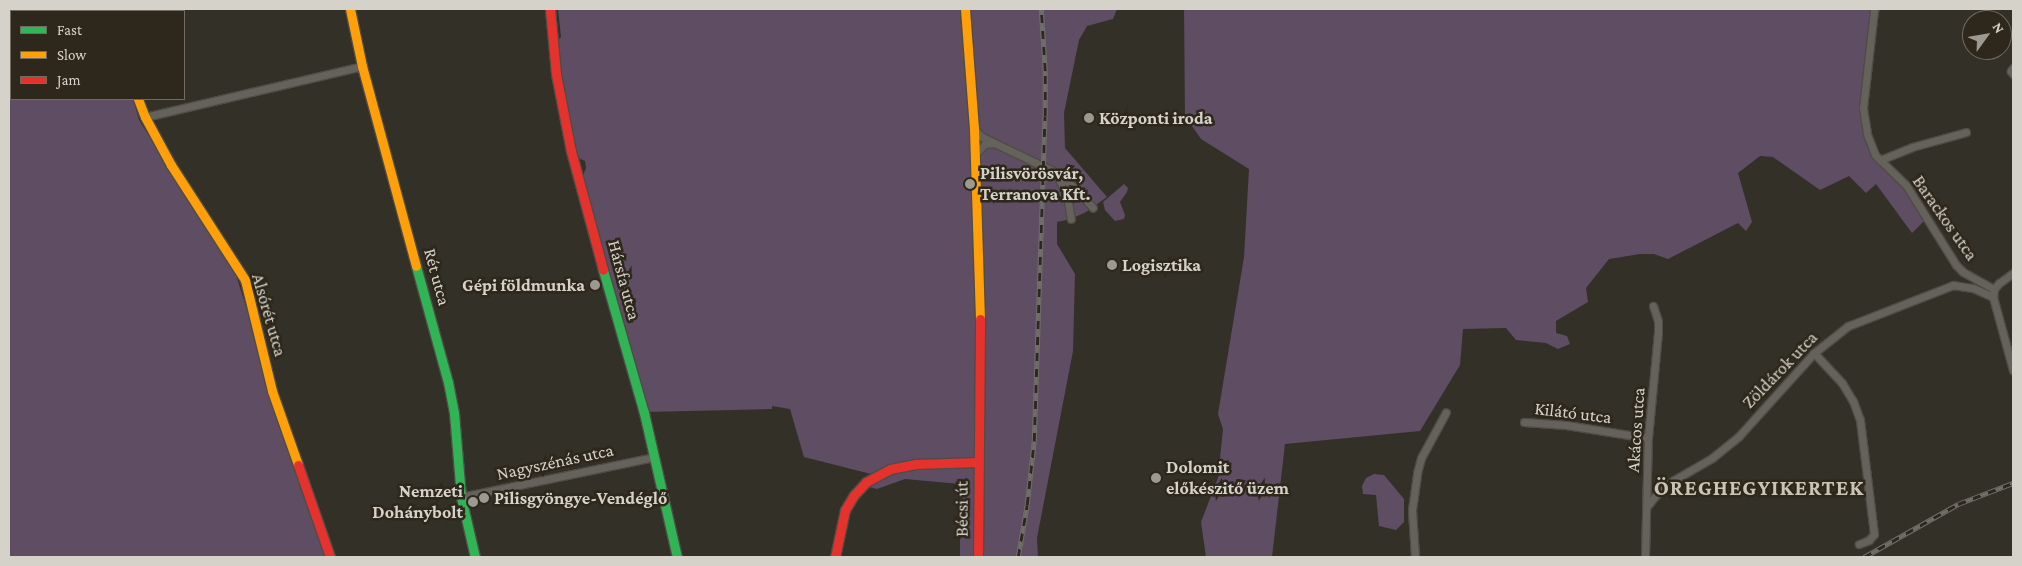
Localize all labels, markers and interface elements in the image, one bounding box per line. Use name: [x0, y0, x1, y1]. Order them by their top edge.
legend: [10, 10, 185, 100]
north arrow: [1962, 10, 2012, 60]
text: N: [1990, 19, 2008, 36]
text: Fast: [57, 22, 82, 38]
text: Slow: [57, 47, 86, 63]
text: Jam: [57, 72, 80, 88]
place label: Központi iroda: [1099, 107, 1213, 129]
marker: Központi iroda: [1083, 112, 1095, 124]
place label: Pilisvörösvár, Terranova Kft.: [980, 163, 1090, 205]
street label: Barackos utca: [1908, 171, 1982, 265]
marker: Pilisvörösvár, Terranova Kft.: [964, 178, 976, 190]
street label: Hársfa utca: [603, 238, 645, 322]
street label: Rét utca: [419, 246, 455, 308]
place label: Logisztika: [1122, 254, 1201, 276]
marker: Logisztika: [1106, 259, 1118, 271]
street label: Alsórét utca: [247, 271, 291, 359]
place label: Gépi földmunka: [462, 274, 585, 296]
marker: Gépi földmunka: [589, 279, 601, 291]
street label: Zöldárok utca: [1738, 327, 1822, 413]
street label: Akácos utca: [1622, 387, 1650, 473]
street label: Kilátó utca: [1533, 398, 1613, 428]
street label: Nagyszénás utca: [494, 439, 616, 485]
place label: Dolomit előkészitő üzem: [1166, 457, 1289, 499]
marker: Dolomit előkészitő üzem: [1150, 472, 1162, 484]
district label: ÖREGHEGYIKERTEK: [1652, 475, 1866, 501]
place label: Nemzeti Dohánybolt: [372, 481, 463, 524]
street label: Bécsi út: [951, 481, 973, 537]
place label: Pilisgyöngye-Vendéglő: [494, 487, 667, 509]
marker: Pilisgyöngye-Vendéglő: [478, 492, 490, 504]
marker: Nemzeti Dohánybolt: [467, 496, 479, 508]

